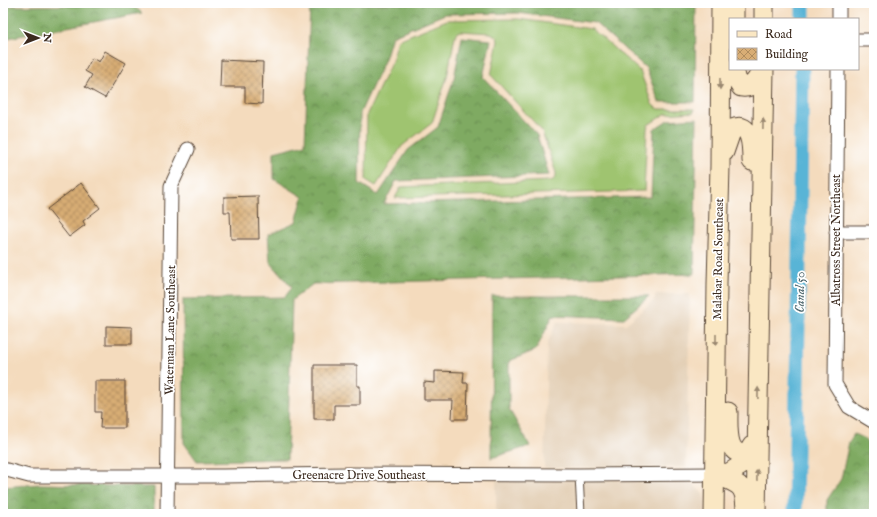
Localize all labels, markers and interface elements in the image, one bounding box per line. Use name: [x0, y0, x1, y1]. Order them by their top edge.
north arrow: [18, 18, 58, 58]
legend: [729, 18, 859, 70]
text: Road: [765, 27, 793, 42]
text: N: [40, 32, 54, 43]
text: Building: [765, 47, 809, 62]
one-way arrow: [717, 78, 723, 91]
one-way arrow: [760, 117, 766, 130]
street label: Albatross Street Northeast: [829, 174, 844, 307]
street label: Malabar Road Southeast: [710, 198, 727, 320]
street label: Waterman Lane Southeast: [162, 265, 179, 395]
water label: Canal 50: [792, 271, 809, 313]
one-way arrow: [713, 334, 719, 347]
one-way arrow: [755, 386, 761, 399]
street label: Greenacre Drive Southeast: [292, 468, 426, 483]
one-way arrow: [753, 469, 760, 481]

